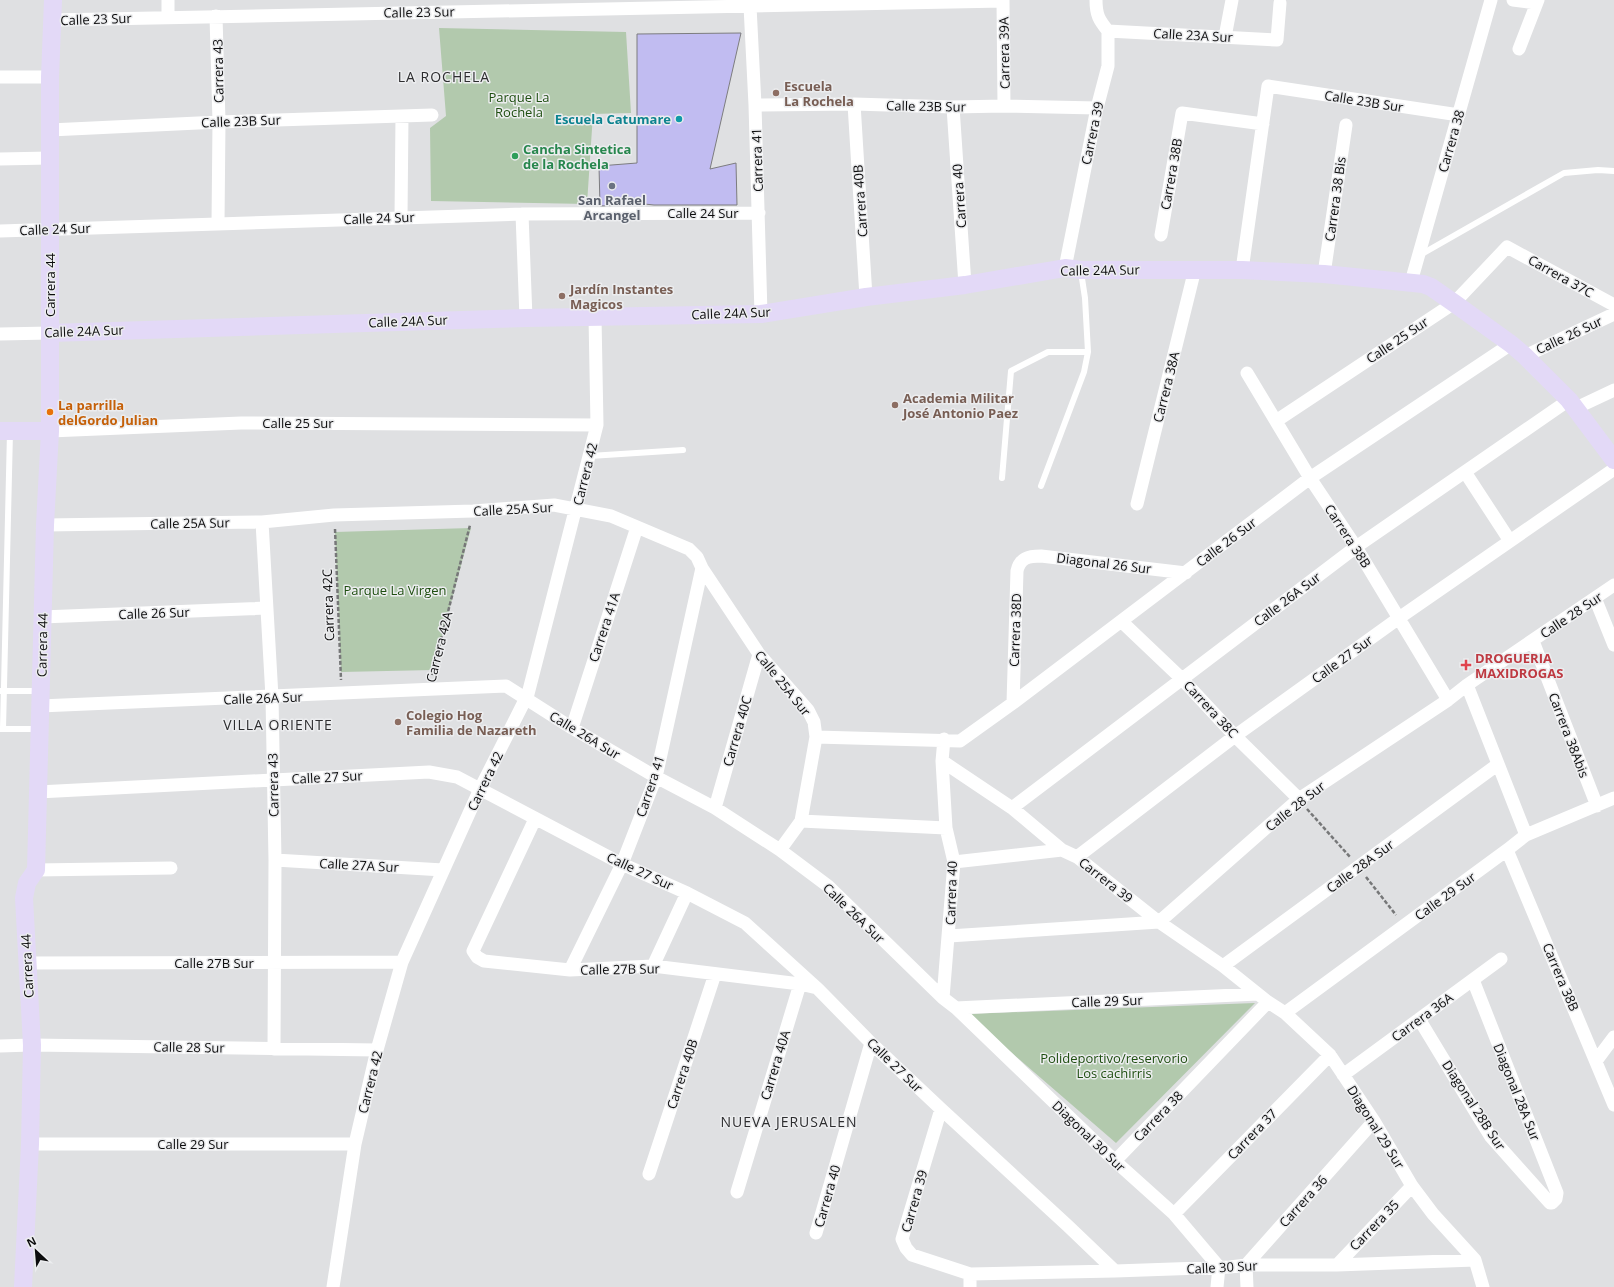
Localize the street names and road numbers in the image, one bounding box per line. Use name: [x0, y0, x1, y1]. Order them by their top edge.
street label: Calle 23 Sur: [383, 2, 455, 22]
street label: Calle 23 Sur: [60, 9, 133, 29]
street label: Carrera 39A: [994, 16, 1014, 89]
street label: Calle 23A Sur: [1153, 24, 1234, 46]
street label: Carrera 43: [208, 39, 228, 103]
street label: Calle 23B Sur: [1323, 86, 1405, 116]
street label: Calle 23B Sur: [886, 96, 967, 116]
street label: Carrera 39: [1077, 100, 1107, 166]
street label: Carrera 38: [1434, 108, 1468, 174]
street label: Calle 23B Sur: [201, 111, 282, 131]
street label: Carrera 41: [747, 128, 767, 192]
street label: Carrera 38B: [1156, 137, 1186, 211]
street label: Carrera 38 Bis: [1320, 155, 1350, 243]
street label: Carrera 40: [948, 163, 970, 229]
street label: Carrera 40B: [848, 164, 872, 238]
street label: Calle 24 Sur: [667, 204, 739, 222]
street label: Calle 24 Sur: [343, 208, 416, 228]
street label: Calle 24 Sur: [19, 219, 92, 239]
street label: Carrera 37C: [1525, 251, 1597, 301]
street label: Carrera 44: [41, 252, 59, 317]
street label: Calle 24A Sur: [1060, 260, 1141, 280]
street label: Calle 24A Sur: [691, 303, 772, 323]
street label: Calle 24A Sur: [368, 311, 449, 331]
street label: Calle 26 Sur: [1533, 311, 1606, 358]
street label: Calle 25 Sur: [1362, 312, 1432, 367]
street label: Calle 24A Sur: [44, 321, 125, 341]
street label: Carrera 38A: [1149, 349, 1184, 424]
street label: Calle 25 Sur: [262, 414, 334, 432]
street label: Carrera 42: [569, 441, 601, 507]
street label: Calle 25A Sur: [473, 498, 554, 520]
street label: Carrera 38B: [1321, 501, 1375, 571]
street label: Calle 25A Sur: [150, 513, 231, 533]
street label: Calle 26 Sur: [1192, 513, 1260, 571]
street label: Diagonal 26 Sur: [1056, 548, 1153, 578]
street label: Calle 26A Sur: [1250, 567, 1325, 630]
street label: Carrera 42C: [318, 569, 338, 641]
street label: Calle 28 Sur: [1536, 587, 1606, 642]
street label: Carrera 41A: [584, 589, 624, 664]
street label: Carrera 38D: [1005, 593, 1025, 667]
street label: Calle 26 Sur: [118, 603, 191, 623]
street label: Carrera 42A: [422, 609, 457, 684]
street label: Carrera 44: [32, 612, 52, 677]
street label: Calle 27 Sur: [1308, 630, 1377, 687]
street label: Calle 25A Sur: [751, 646, 815, 720]
street label: Carrera 38C: [1180, 676, 1242, 742]
street label: Calle 26A Sur: [223, 688, 304, 708]
street label: Carrera 38Abis: [1545, 690, 1593, 780]
street label: Carrera 40C: [718, 694, 756, 768]
street label: Calle 26A Sur: [546, 707, 624, 764]
street label: Carrera 42: [463, 748, 507, 814]
street label: Carrera 43: [263, 753, 283, 817]
street label: Carrera 41: [632, 753, 668, 819]
street label: Calle 27 Sur: [291, 766, 364, 788]
street label: Calle 28 Sur: [1261, 777, 1329, 835]
street label: Calle 28A Sur: [1323, 835, 1398, 897]
street label: Calle 27 Sur: [604, 848, 677, 895]
street label: Carrera 39: [1075, 853, 1137, 907]
street label: Calle 27A Sur: [319, 854, 400, 876]
street label: Carrera 40: [941, 861, 961, 925]
street label: Calle 29 Sur: [1411, 867, 1480, 924]
street label: Calle 26A Sur: [819, 879, 889, 948]
street label: Carrera 44: [16, 933, 38, 998]
street label: Carrera 38B: [1539, 940, 1583, 1014]
street label: Calle 27B Sur: [174, 954, 255, 972]
street label: Calle 27B Sur: [580, 959, 661, 979]
street label: Carrera 36A: [1387, 988, 1457, 1046]
street label: Calle 29 Sur: [1071, 991, 1144, 1011]
street label: Carrera 40A: [756, 1027, 794, 1102]
street label: Calle 27 Sur: [863, 1034, 927, 1097]
street label: Calle 28 Sur: [153, 1037, 225, 1057]
street label: Carrera 40B: [662, 1037, 702, 1111]
street label: Diagonal 28A Sur: [1489, 1041, 1545, 1144]
street label: Carrera 42: [354, 1049, 386, 1115]
street label: Diagonal 28B Sur: [1438, 1057, 1510, 1154]
street label: Diagonal 29 Sur: [1343, 1082, 1409, 1173]
street label: Carrera 38: [1129, 1087, 1187, 1145]
street label: Diagonal 30 Sur: [1048, 1096, 1130, 1176]
street label: Carrera 37: [1223, 1105, 1281, 1163]
street label: Calle 29 Sur: [157, 1135, 229, 1153]
street label: Carrera 40: [810, 1163, 844, 1229]
street label: Carrera 39: [897, 1168, 931, 1234]
street label: Carrera 36: [1275, 1171, 1331, 1231]
street label: Carrera 35: [1345, 1196, 1403, 1254]
street label: Calle 30 Sur: [1186, 1256, 1259, 1278]

